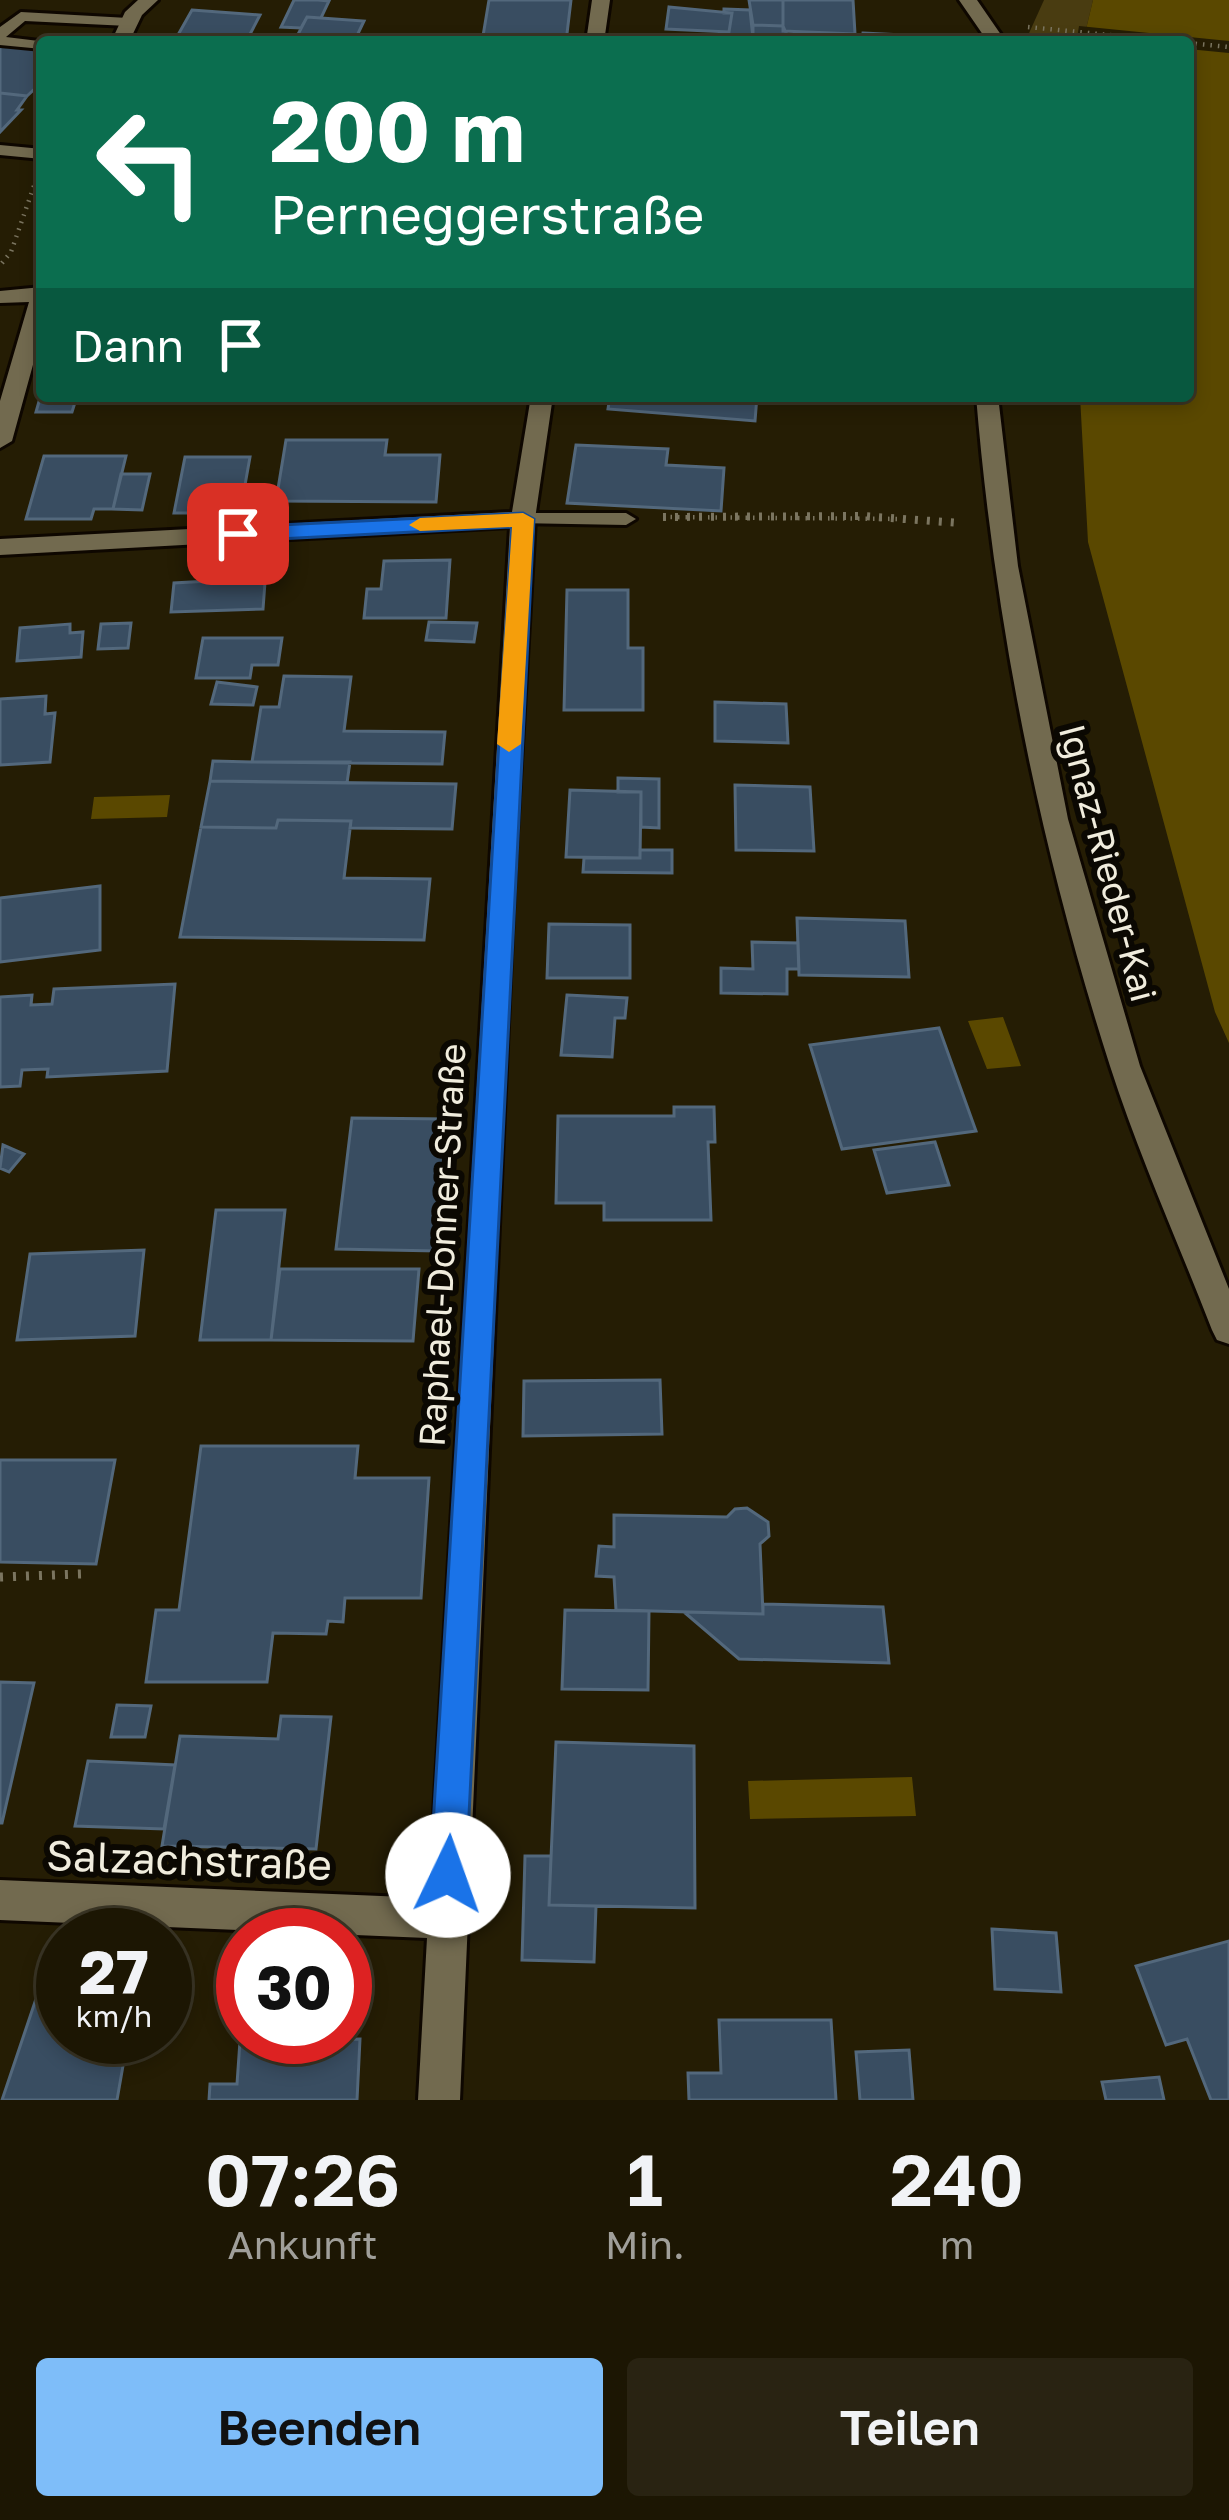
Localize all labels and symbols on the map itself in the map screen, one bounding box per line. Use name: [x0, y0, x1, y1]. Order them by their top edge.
pin: [187, 483, 289, 585]
street label: Ignaz-Rieder-Kai: [1051, 720, 1166, 1006]
street label: Raphael-Donner-Straße: [409, 1042, 474, 1448]
position arrow: [385, 1812, 511, 1938]
street label: Salzachstraße: [45, 1829, 333, 1889]
speed limit sign: 30: [216, 1908, 372, 2064]

